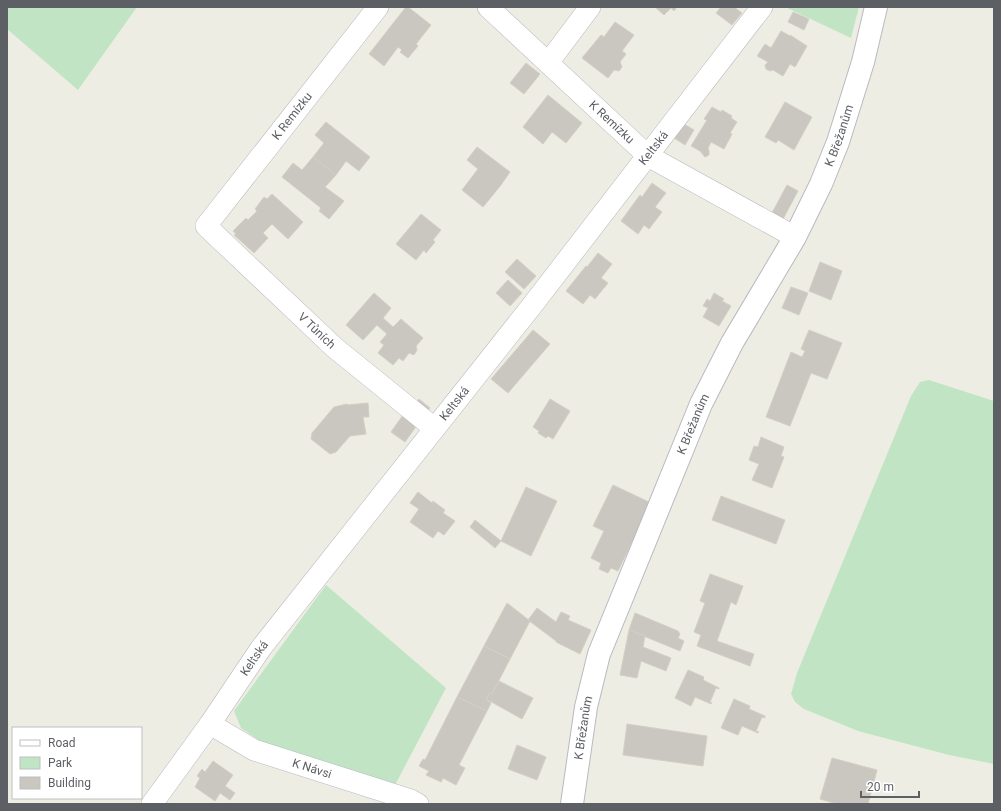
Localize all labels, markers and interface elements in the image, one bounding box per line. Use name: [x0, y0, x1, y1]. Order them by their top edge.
street label: K Remízku: [269, 89, 315, 143]
street label: K Remízku: [586, 98, 637, 147]
street label: K Břežanům: [822, 103, 856, 169]
street label: Keltská: [636, 128, 671, 168]
street label: V Tůních: [295, 310, 338, 352]
street label: Keltská: [437, 384, 472, 423]
street label: K Břežanům: [674, 391, 712, 457]
street label: Keltská: [237, 638, 271, 679]
street label: K Břežanům: [571, 694, 595, 761]
legend: [12, 727, 142, 799]
text: Road: [48, 736, 76, 750]
text: Park: [48, 756, 73, 770]
street label: K Návsi: [291, 756, 333, 781]
scale bar: [861, 773, 919, 799]
text: Building: [48, 776, 91, 790]
text: 20 m: [867, 780, 894, 794]

